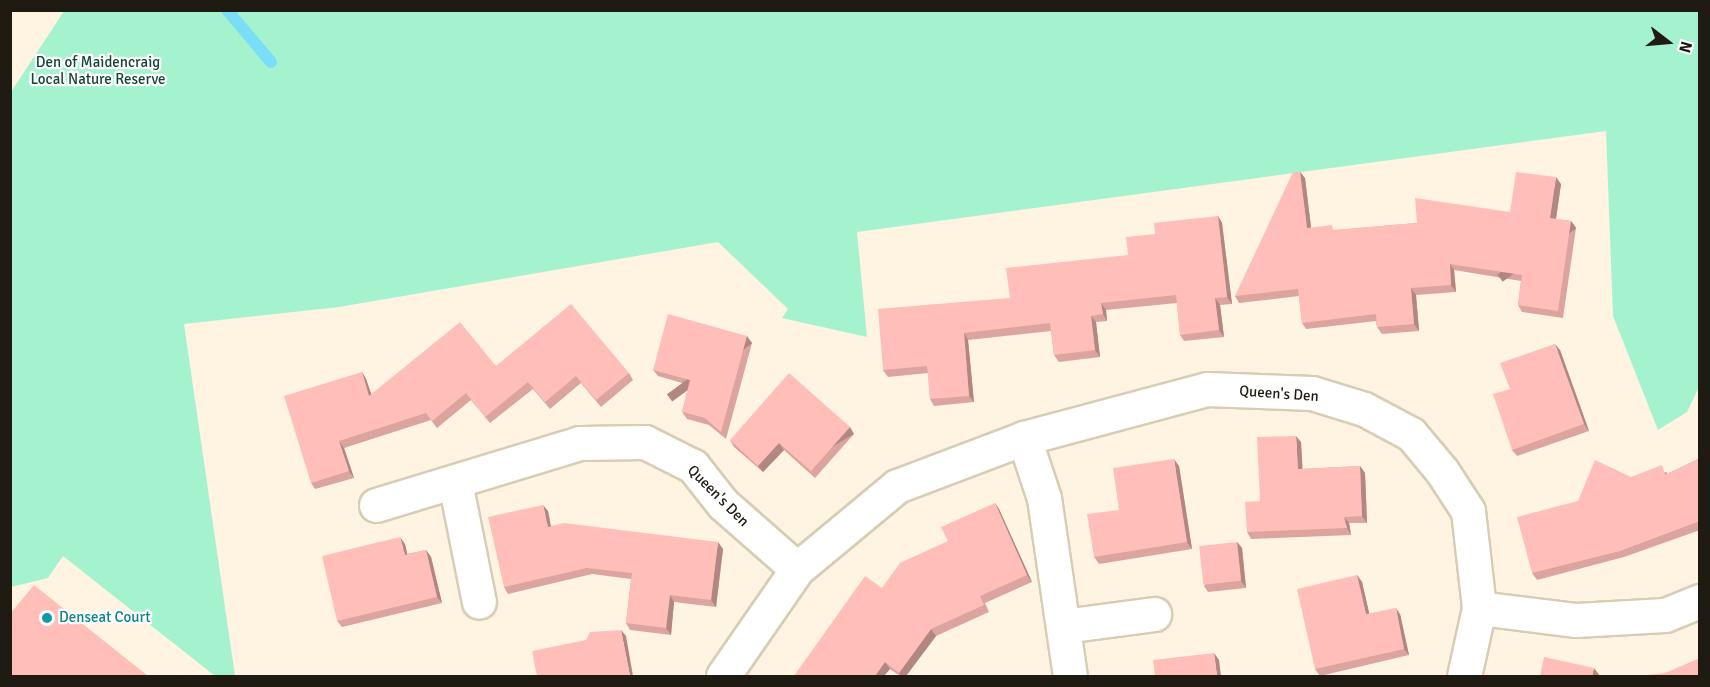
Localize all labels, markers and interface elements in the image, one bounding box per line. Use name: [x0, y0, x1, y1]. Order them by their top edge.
north arrow: [1638, 12, 1698, 72]
text: N: [1674, 39, 1696, 55]
park label: Den of Maidencraig Local Nature Reserve: [30, 53, 166, 88]
street label: Queen's Den: [1239, 382, 1319, 406]
street label: Queen's Den: [684, 462, 752, 530]
place label: Denseat Court: [59, 609, 151, 627]
marker: Denseat Court: [40, 611, 54, 625]

